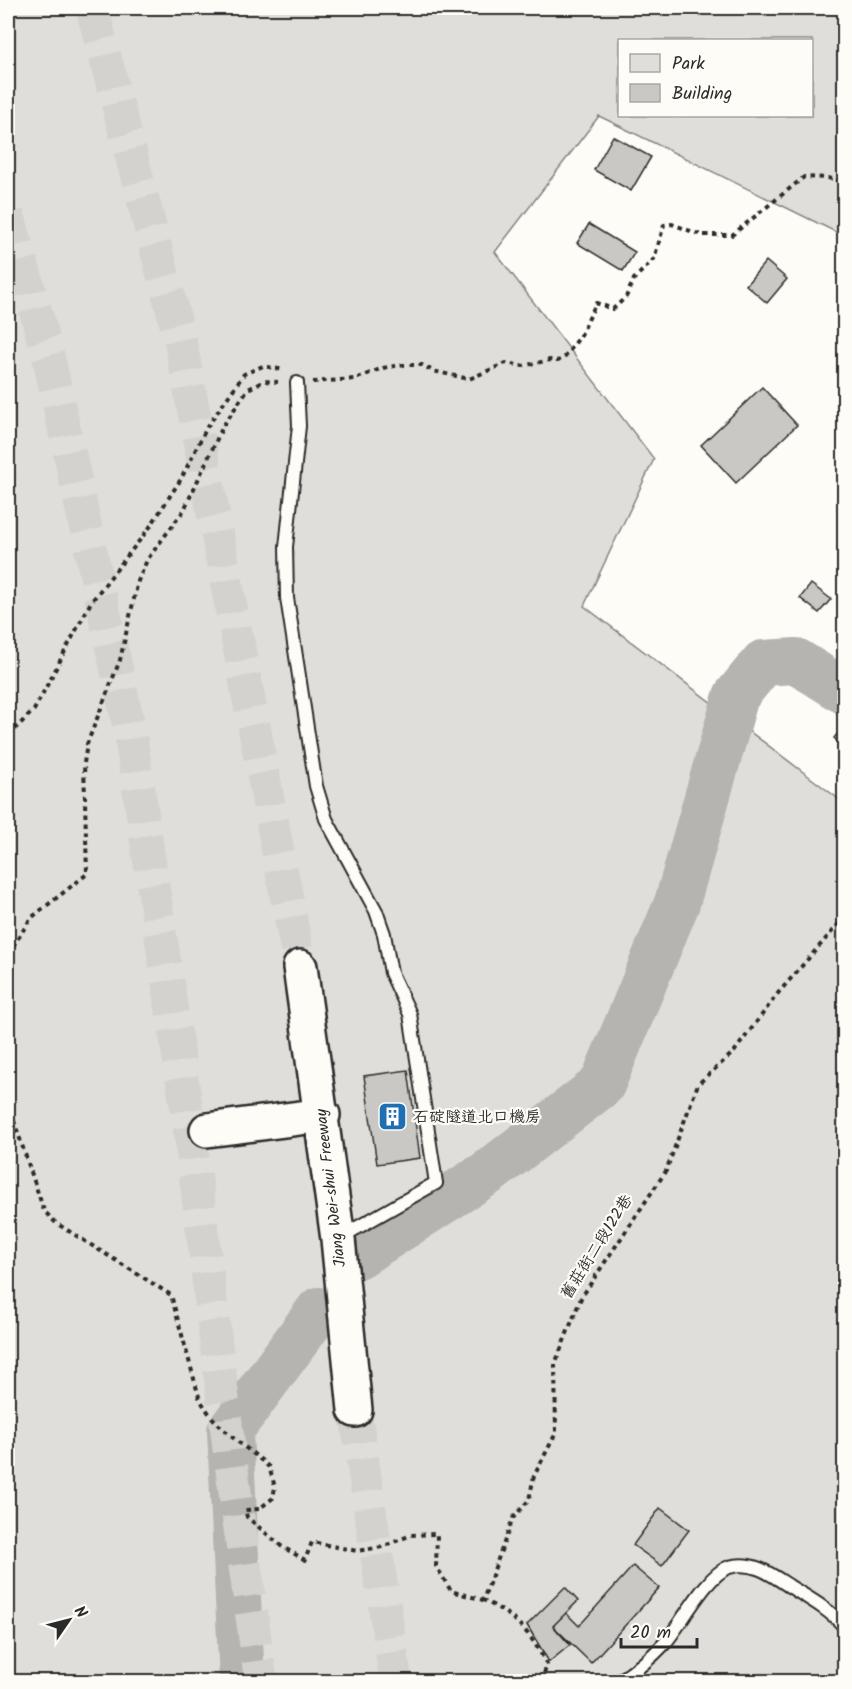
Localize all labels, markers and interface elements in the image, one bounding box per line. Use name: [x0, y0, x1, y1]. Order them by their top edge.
legend: [618, 39, 813, 117]
text: Park: [672, 50, 705, 79]
text: Building: [672, 80, 732, 109]
building icon: 石碇隧道北口機房: [376, 1101, 408, 1133]
place label: 石碇隧道北口機房: [413, 1105, 541, 1130]
street label: Jiang Wei-shui Freeway: [309, 1107, 353, 1269]
street label: 舊莊街二段122巷: [555, 1190, 639, 1304]
north arrow: [39, 1590, 99, 1650]
text: N: [67, 1601, 93, 1624]
scale bar: [621, 1611, 698, 1649]
text: 20 m: [630, 1619, 671, 1648]

